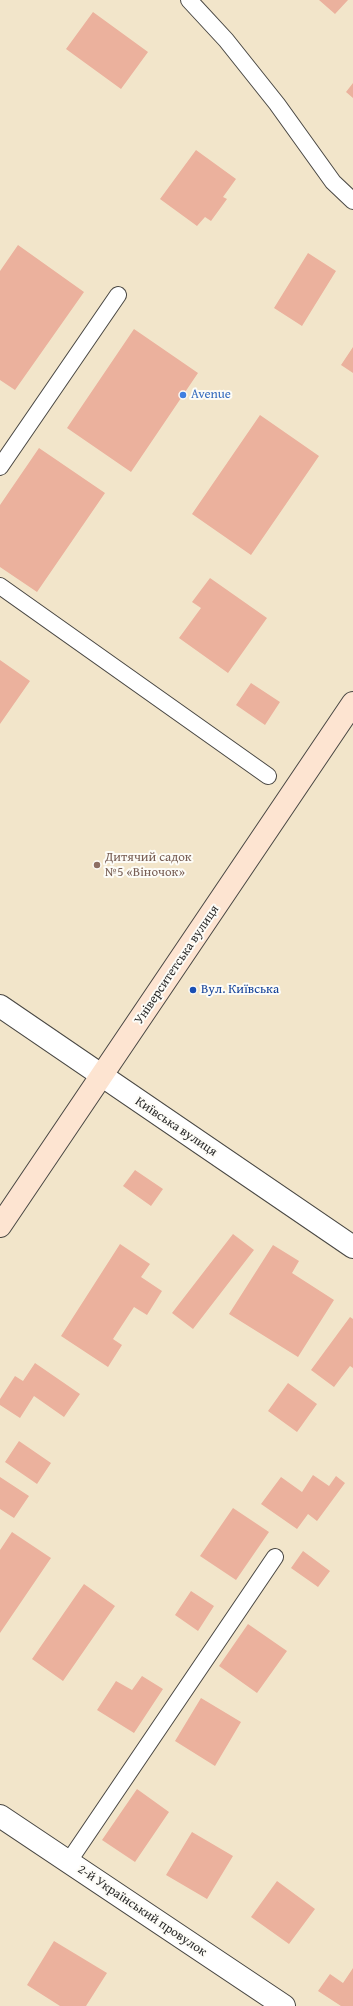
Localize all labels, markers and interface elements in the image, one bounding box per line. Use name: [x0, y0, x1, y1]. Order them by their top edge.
place label: Avenue: [191, 387, 231, 403]
marker: Avenue: [178, 390, 188, 400]
place label: Дитячий садок №5 «Віночок»: [105, 850, 192, 881]
marker: Дитячий садок №5 «Віночок»: [92, 860, 102, 870]
street label: Університетська вулиця: [131, 902, 223, 1028]
place label: Вул. Київська: [201, 982, 279, 998]
marker: Вул. Київська: [188, 985, 198, 995]
street label: Київська вулиця: [132, 1094, 220, 1160]
street label: 2-й Український провулок: [75, 1862, 209, 1960]

